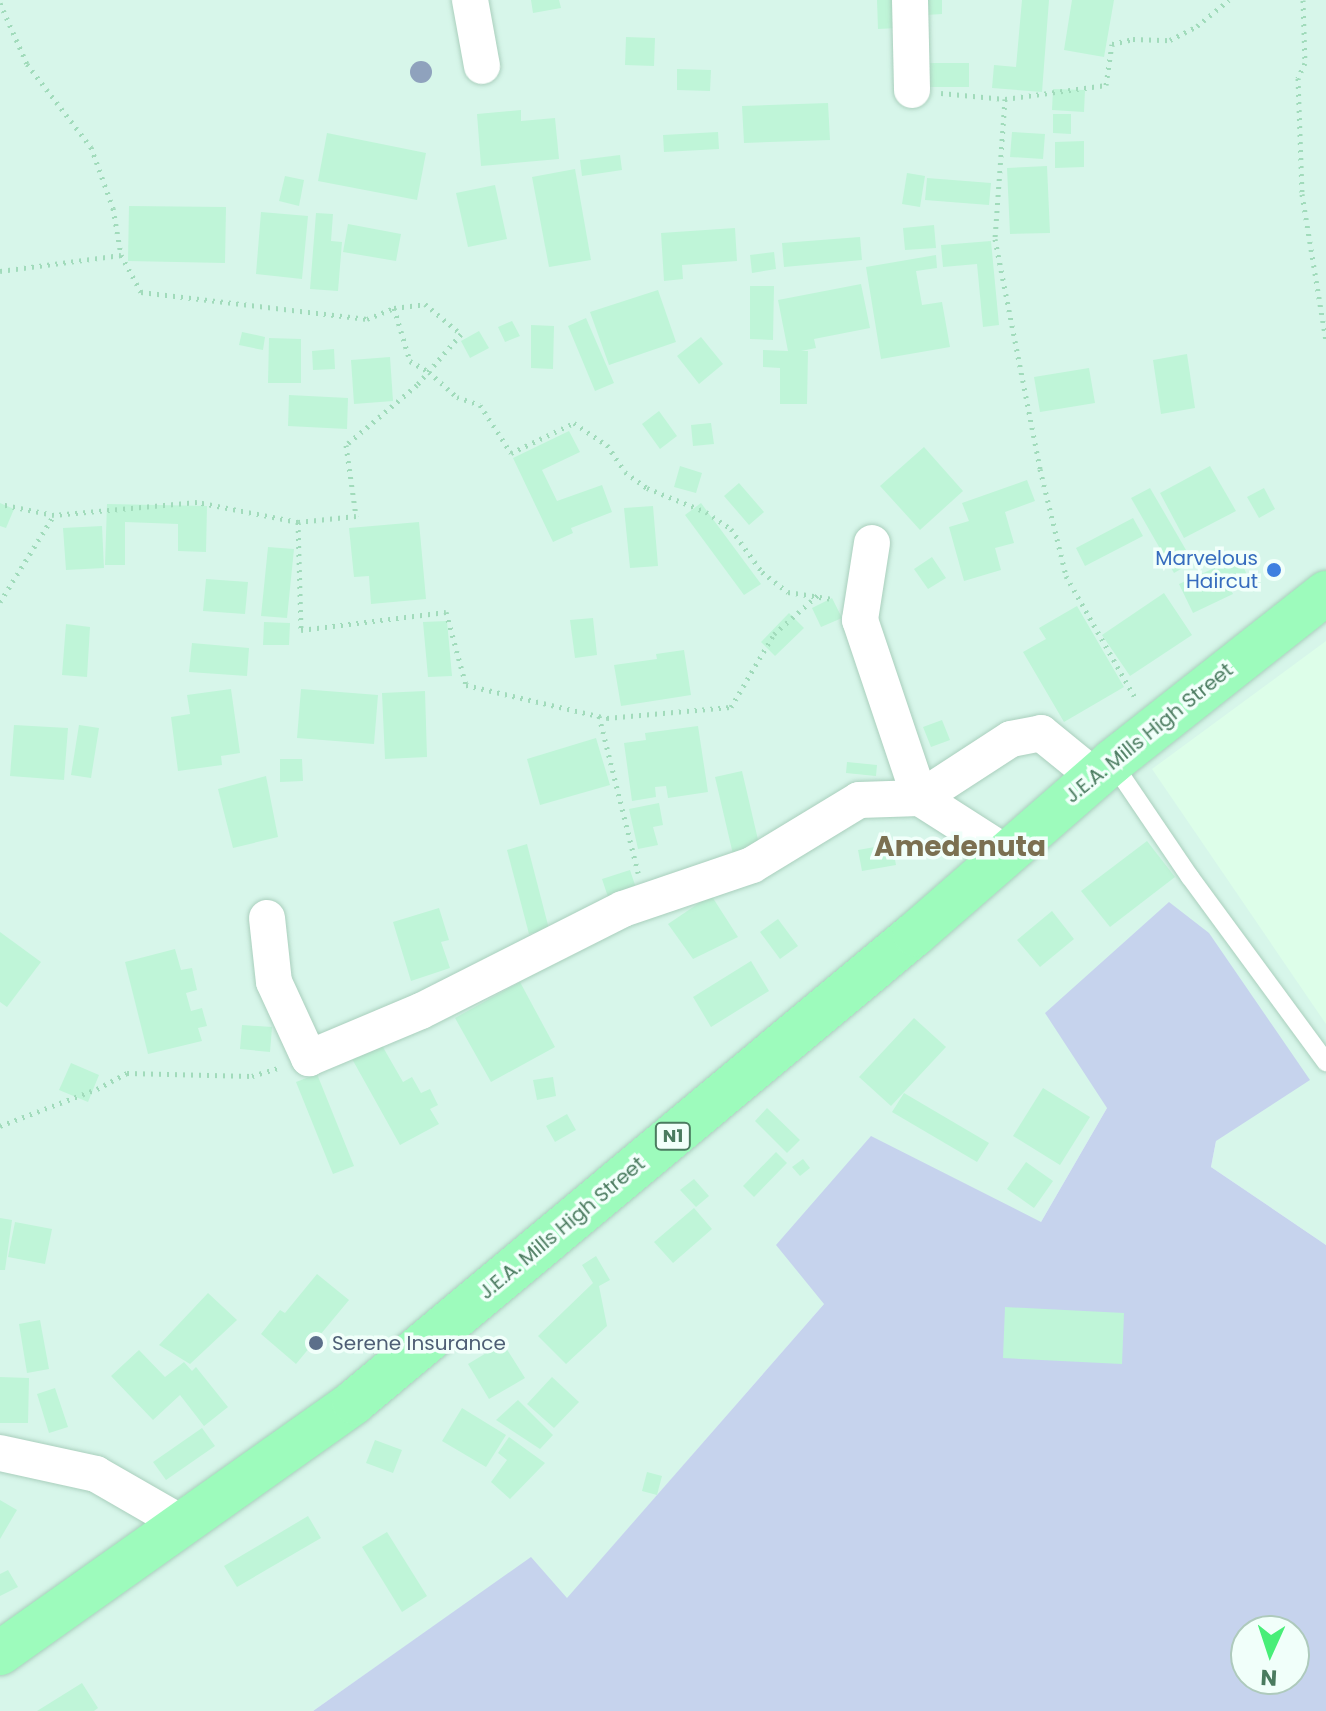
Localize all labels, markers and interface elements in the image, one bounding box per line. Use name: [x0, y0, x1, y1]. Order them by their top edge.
place label: Marvelous Haircut: [1155, 546, 1258, 593]
marker: Marvelous Haircut: [1265, 561, 1283, 579]
street label: J.E.A. Mills High Street: [1060, 658, 1238, 808]
district label: Amedenuta: [874, 830, 1046, 864]
road number: N1: [653, 1122, 693, 1150]
street label: J.E.A. Mills High Street: [474, 1152, 650, 1304]
place label: Serene Insurance: [332, 1331, 506, 1355]
marker: Serene Insurance: [307, 1334, 325, 1352]
north arrow: [1230, 1615, 1310, 1695]
text: N: [1260, 1662, 1278, 1693]

